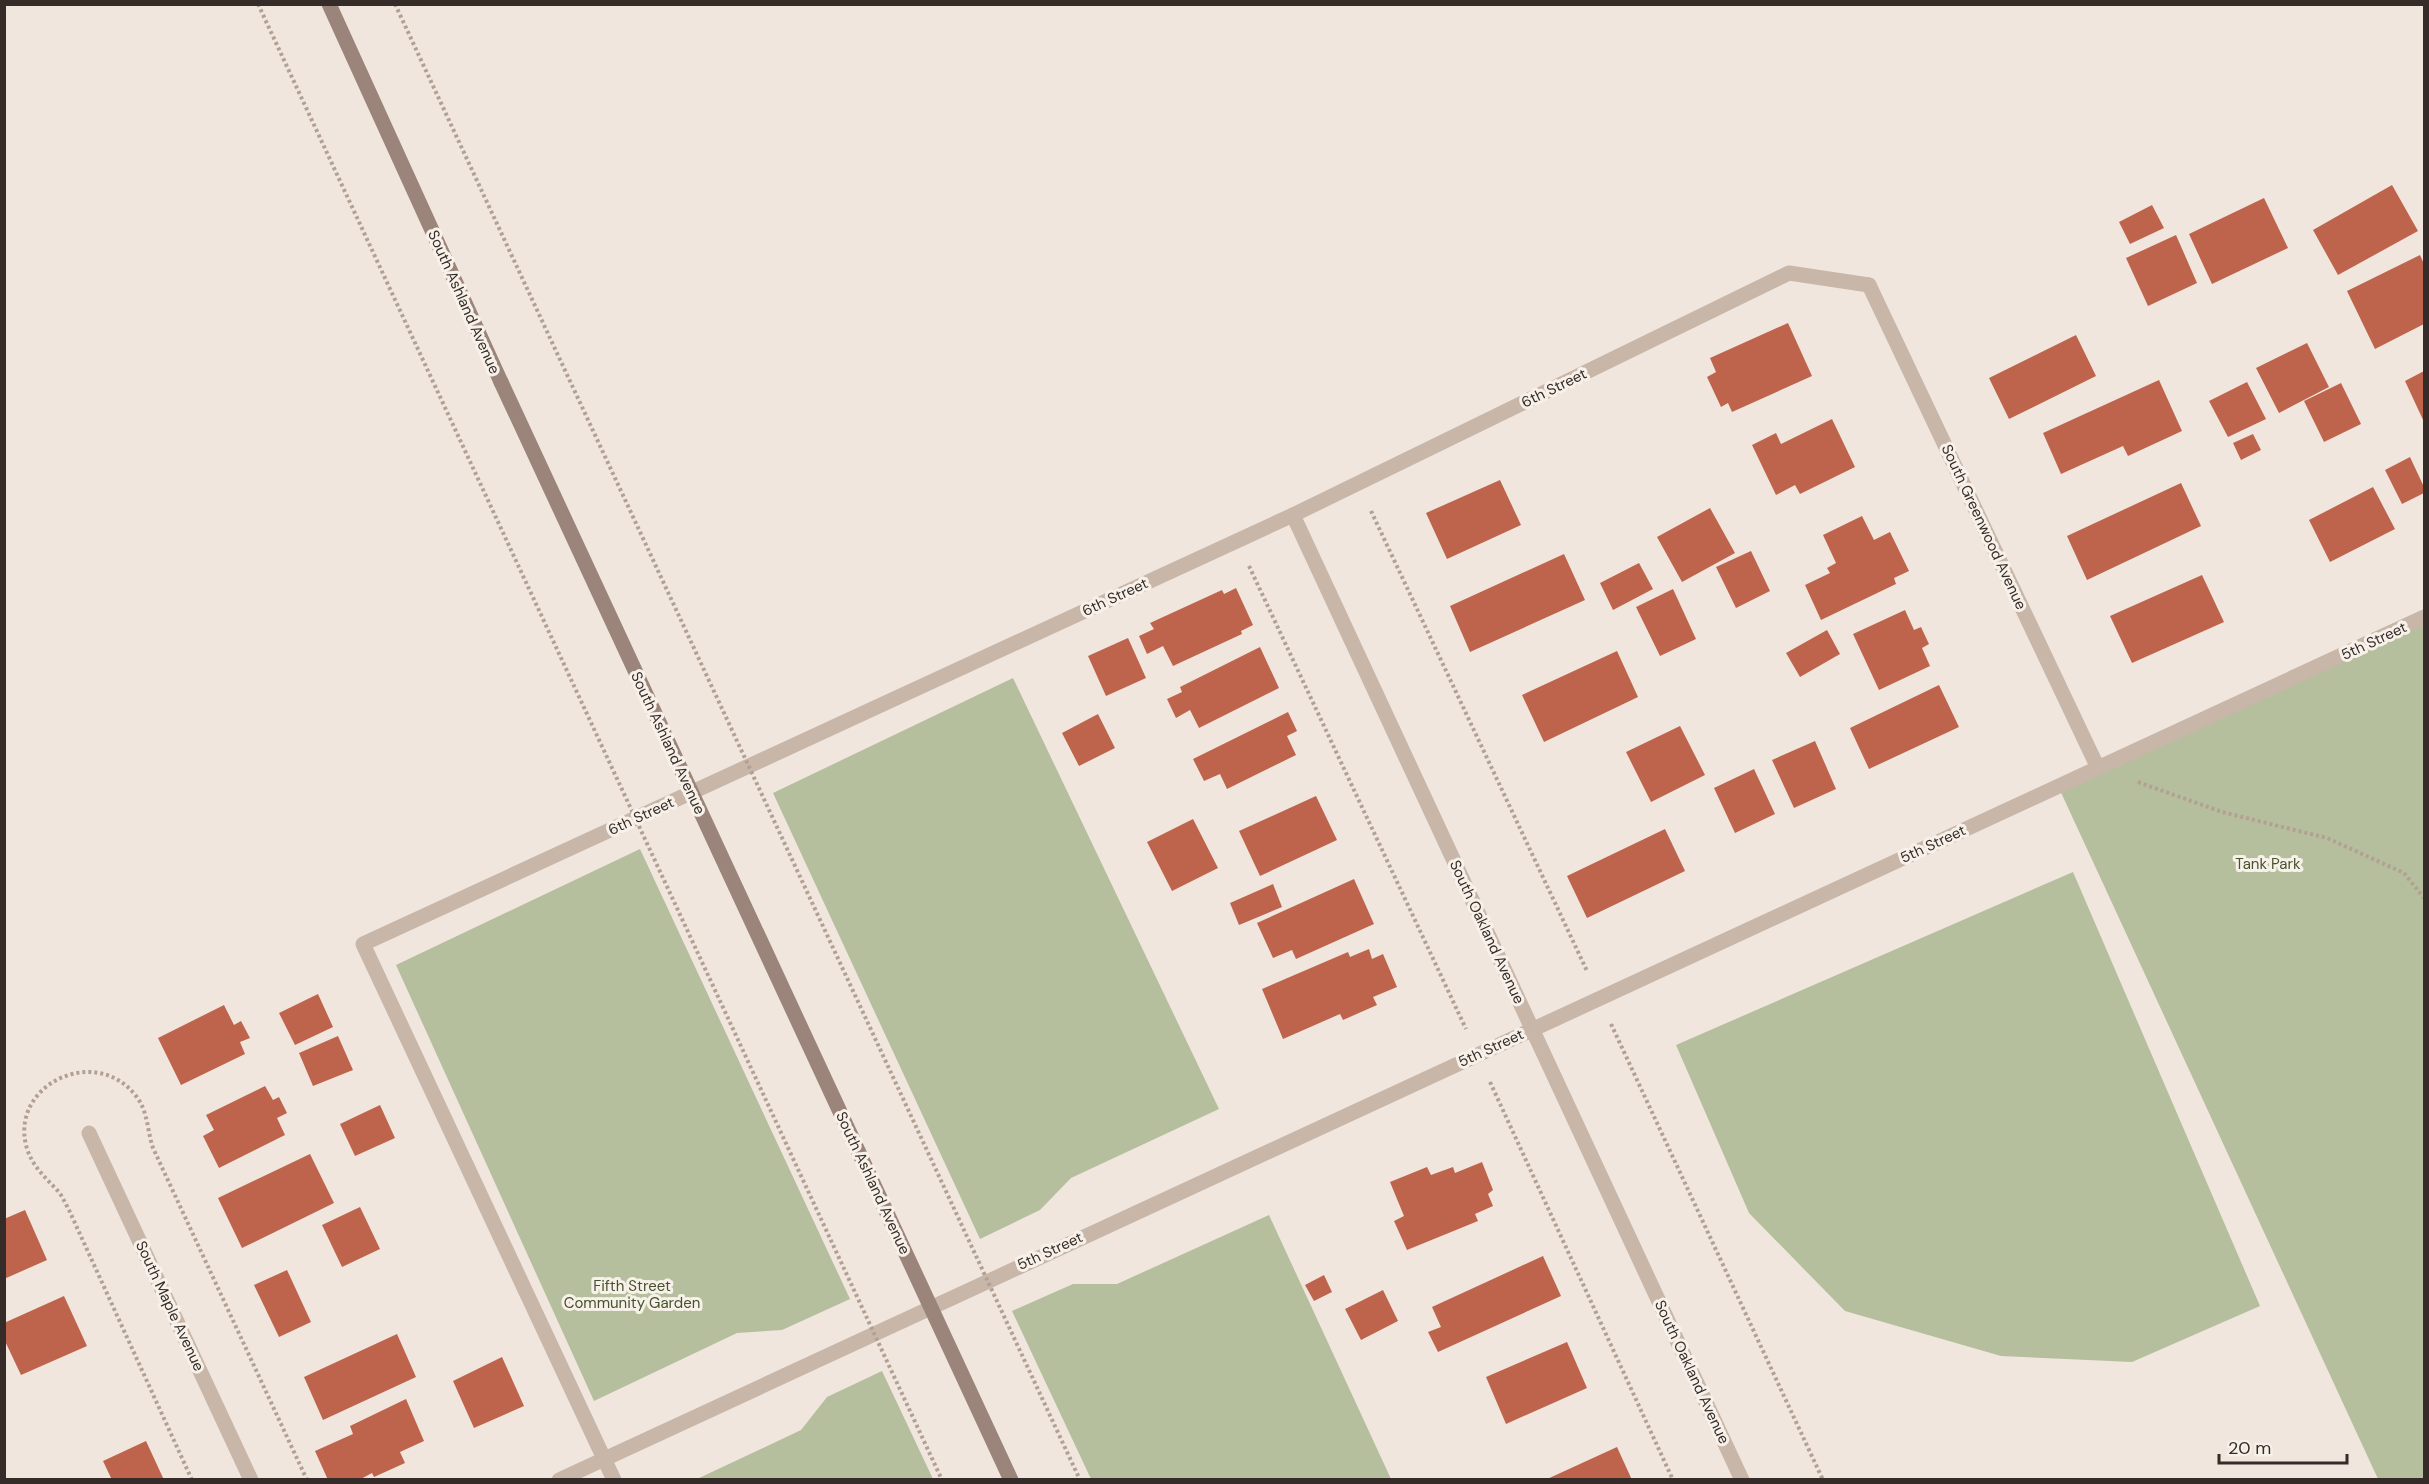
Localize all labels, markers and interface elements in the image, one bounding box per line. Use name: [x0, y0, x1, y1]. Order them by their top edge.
street label: South Ashland Avenue: [423, 227, 505, 377]
street label: 6th Street: [1518, 364, 1590, 412]
street label: South Greenwood Avenue: [1937, 441, 2031, 613]
street label: 6th Street: [1079, 573, 1151, 621]
street label: 5th Street: [2338, 617, 2410, 665]
street label: South Ashland Avenue: [626, 668, 710, 818]
street label: 6th Street: [605, 792, 677, 840]
street label: 5th Street: [1897, 820, 1969, 868]
park label: Tank Park: [2235, 854, 2301, 874]
street label: South Oakland Avenue: [1445, 857, 1529, 1007]
street label: 5th Street: [1455, 1024, 1527, 1072]
street label: South Ashland Avenue: [831, 1108, 915, 1258]
street label: 5th Street: [1014, 1227, 1086, 1275]
street label: South Maple Avenue: [131, 1238, 209, 1374]
park label: Fifth Street Community Garden: [564, 1276, 700, 1313]
street label: South Oakland Avenue: [1650, 1297, 1734, 1447]
scale bar: [2219, 1427, 2346, 1465]
text: 20 m: [2228, 1436, 2271, 1460]

